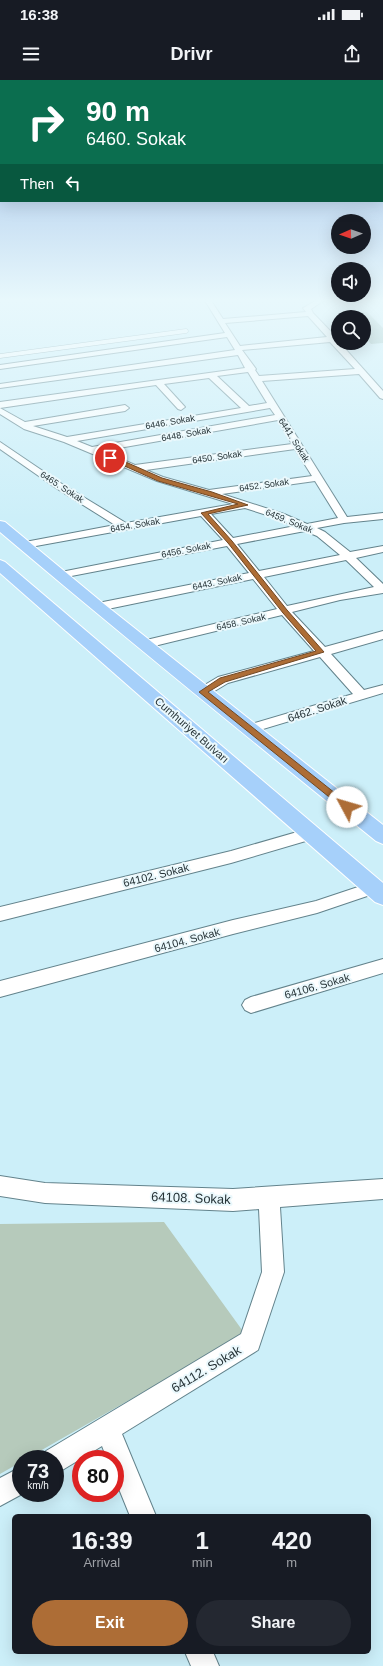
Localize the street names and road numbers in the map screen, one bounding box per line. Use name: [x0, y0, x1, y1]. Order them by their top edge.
street label: 6446. Sokak: [144, 413, 196, 431]
street label: 6441. Sokak: [276, 416, 312, 464]
street label: 6448. Sokak: [160, 425, 212, 443]
street label: 6450. Sokak: [192, 448, 243, 465]
street label: 6465. Sokak: [38, 469, 86, 505]
street label: 6452. Sokak: [239, 476, 290, 493]
street label: 6459. Sokak: [264, 507, 315, 535]
street label: 6454. Sokak: [109, 516, 161, 534]
street label: 6456. Sokak: [160, 540, 212, 560]
street label: 6443. Sokak: [191, 572, 243, 592]
street label: 6458. Sokak: [215, 611, 267, 633]
street label: 6462. Sokak: [286, 694, 348, 724]
street label: Cumhuriyet Bulvarı: [153, 695, 231, 765]
street label: 64102. Sokak: [122, 861, 191, 889]
street label: 64104. Sokak: [153, 925, 222, 955]
street label: 64106. Sokak: [283, 971, 351, 1001]
street label: 64108. Sokak: [151, 1189, 231, 1207]
street label: 64112. Sokak: [168, 1342, 244, 1396]

